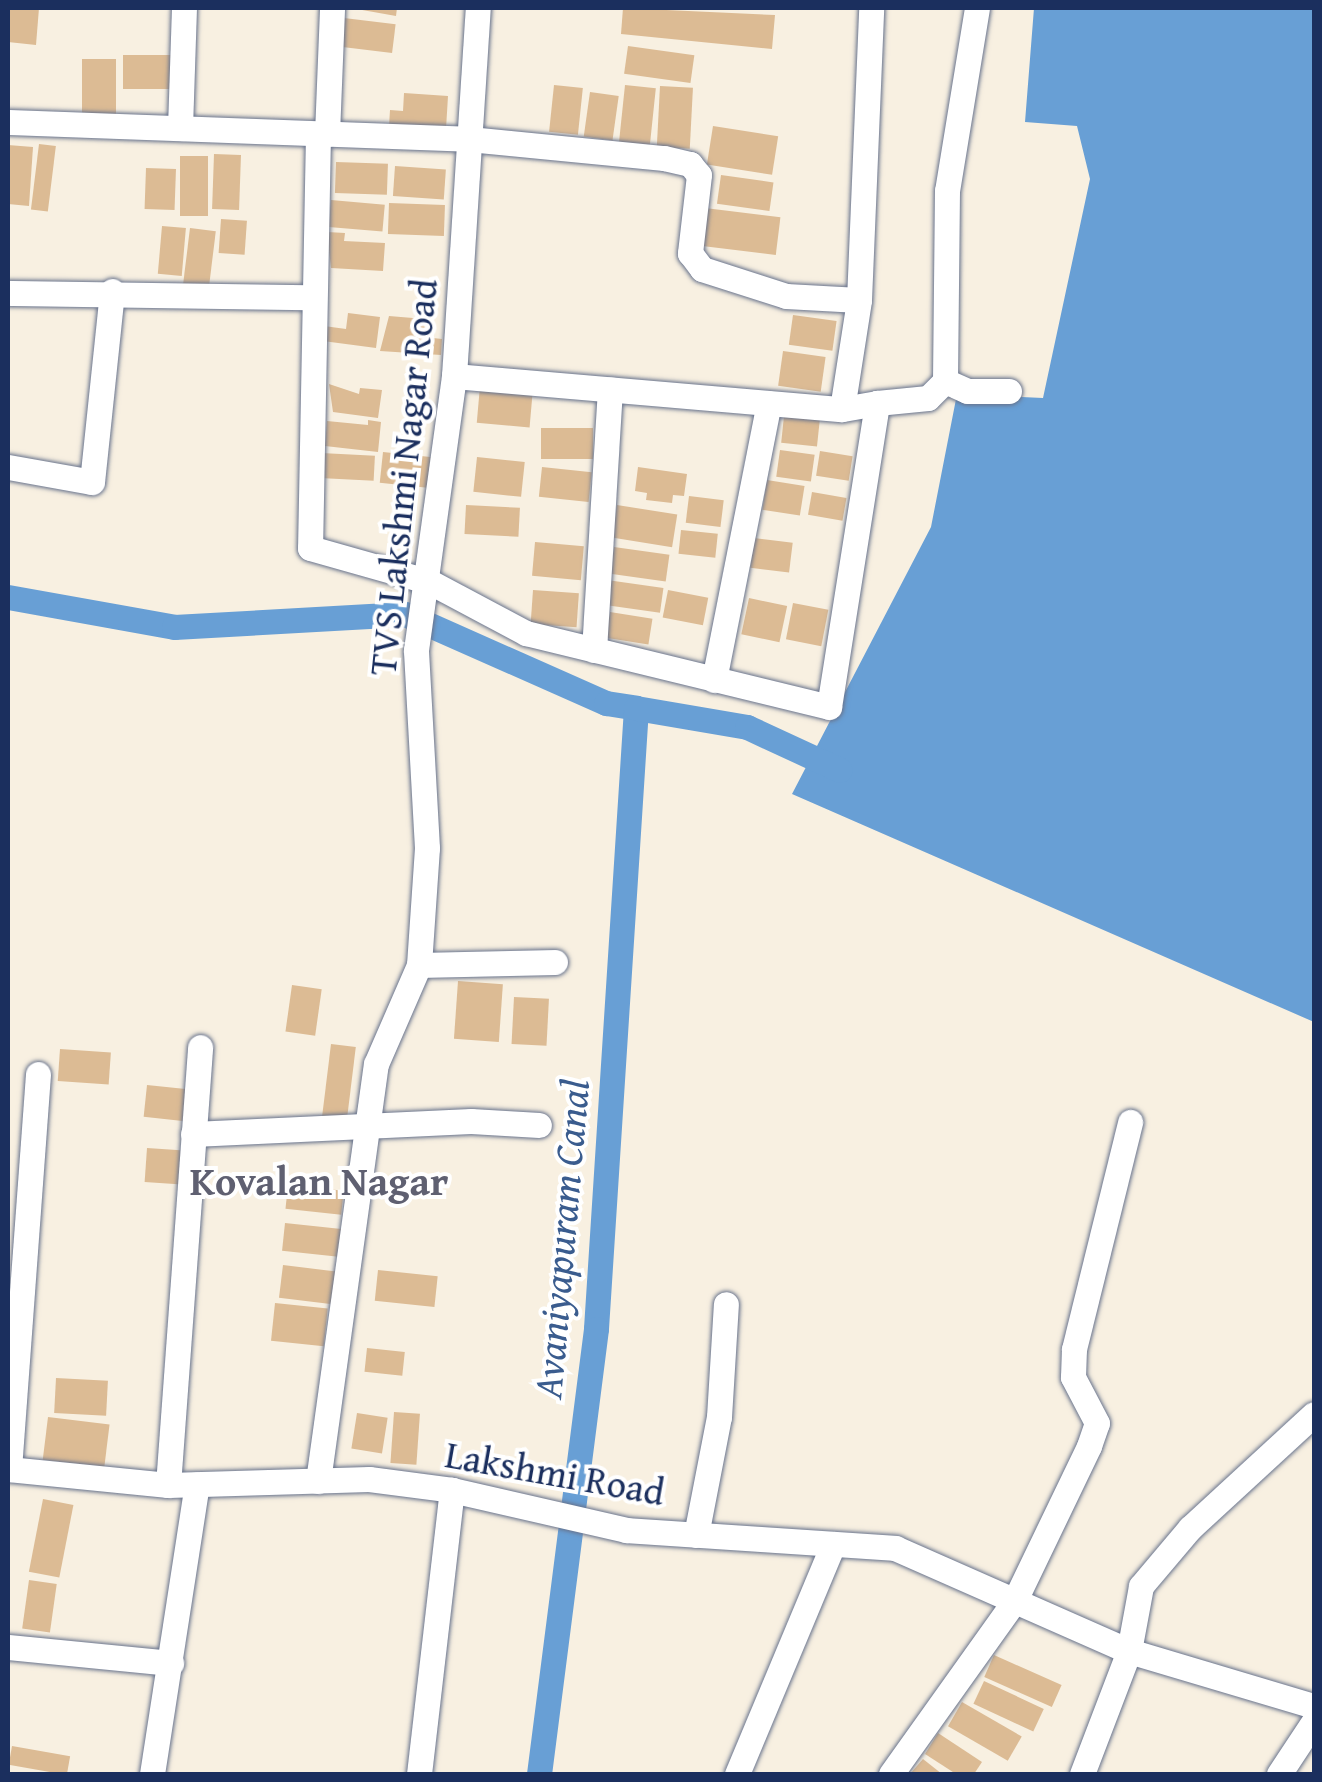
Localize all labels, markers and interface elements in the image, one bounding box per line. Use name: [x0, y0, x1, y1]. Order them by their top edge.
street label: TVS Lakshmi Nagar Road: [359, 276, 447, 678]
water label: Avaniyapuram Canal: [523, 1077, 599, 1401]
district label: Kovalan Nagar: [190, 1157, 448, 1205]
street label: Lakshmi Road: [442, 1431, 668, 1515]

